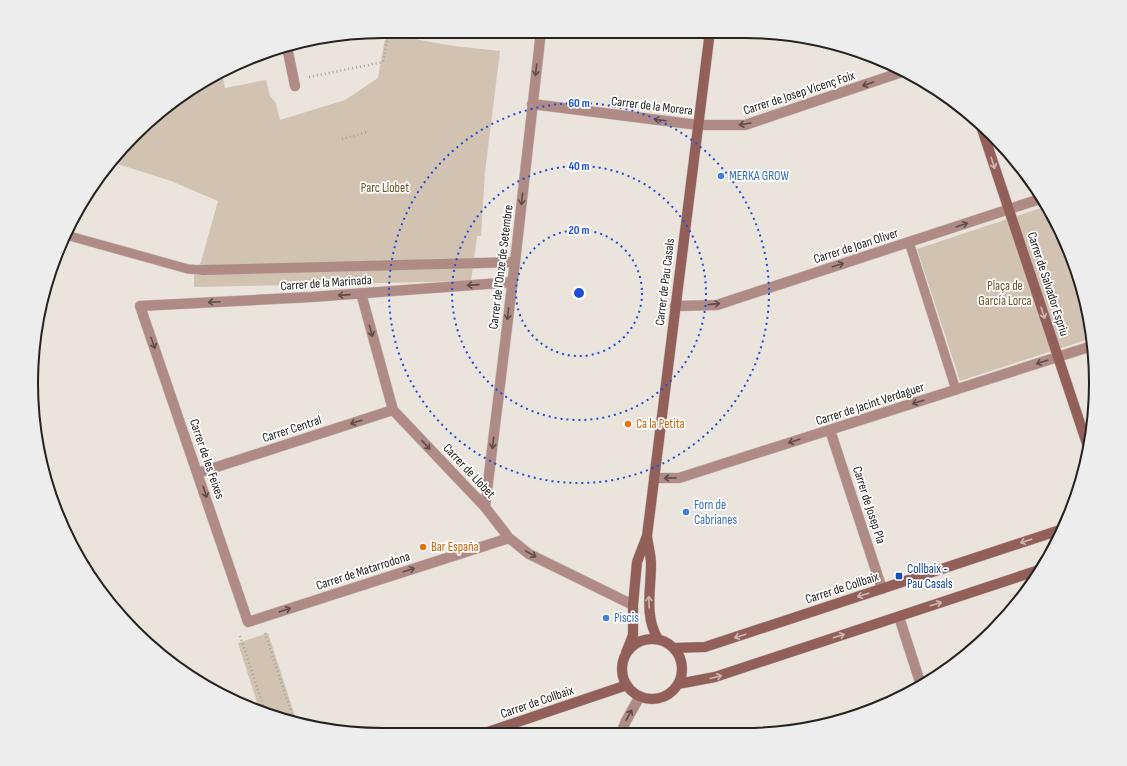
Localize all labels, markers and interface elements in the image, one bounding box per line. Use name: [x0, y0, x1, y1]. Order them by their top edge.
one-way arrow: [532, 63, 540, 76]
street label: Carrer de Josep Vicenç Foix: [741, 67, 857, 119]
one-way arrow: [862, 81, 875, 88]
street label: Carrer de la Morera: [610, 93, 694, 119]
text: 60 m: [568, 96, 590, 111]
one-way arrow: [654, 116, 667, 124]
one-way arrow: [739, 120, 752, 128]
one-way arrow: [990, 156, 998, 168]
text: 40 m: [568, 159, 590, 174]
place label: MERKA GROW: [729, 168, 789, 184]
marker: MERKA GROW: [716, 171, 726, 181]
park label: Parc Llobet: [361, 180, 409, 196]
one-way arrow: [518, 192, 525, 205]
street label: Carrer de l'Onze de Setembre: [485, 204, 517, 330]
one-way arrow: [955, 221, 968, 228]
text: 20 m: [569, 223, 589, 238]
street label: Carrer de Joan Oliver: [812, 225, 901, 267]
street label: Carrer de Salvador Espriu: [1024, 230, 1072, 338]
street label: Carrer de Pau Casals: [652, 237, 678, 326]
one-way arrow: [831, 261, 844, 268]
street label: Carrer de la Marinada: [280, 272, 372, 294]
park label: Plaça de García Lorca: [978, 278, 1032, 309]
one-way arrow: [467, 282, 480, 289]
centre of rings: [572, 286, 586, 300]
one-way arrow: [338, 291, 351, 298]
one-way arrow: [208, 298, 221, 306]
one-way arrow: [707, 301, 720, 308]
one-way arrow: [1040, 306, 1047, 319]
one-way arrow: [504, 307, 512, 320]
one-way arrow: [368, 324, 375, 337]
one-way arrow: [150, 336, 157, 349]
one-way arrow: [1036, 359, 1048, 367]
street label: Carrer de Jacint Verdaguer: [814, 379, 927, 429]
one-way arrow: [912, 399, 925, 406]
street label: Carrer Central: [260, 412, 324, 446]
place label: Ca la Petita: [636, 416, 685, 432]
street label: Carrer de les Feixes: [186, 417, 228, 501]
one-way arrow: [349, 419, 362, 426]
marker: Ca la Petita: [623, 419, 633, 429]
one-way arrow: [489, 436, 496, 449]
one-way arrow: [788, 438, 801, 445]
one-way arrow: [421, 440, 431, 450]
street label: Carrer de Llobet: [440, 440, 498, 502]
street label: Carrer de Josep Pla: [849, 464, 889, 546]
one-way arrow: [664, 474, 677, 482]
one-way arrow: [201, 486, 209, 498]
place label: Forn de Cabrianes: [694, 497, 737, 528]
marker: Forn de Cabrianes: [681, 507, 691, 517]
one-way arrow: [1020, 538, 1033, 545]
place label: Bar España: [431, 539, 479, 555]
marker: Bar España: [418, 542, 428, 552]
street label: Carrer de Matarrodona: [314, 548, 412, 594]
one-way arrow: [525, 551, 537, 559]
place label: Collbaix - Pau Casals: [907, 561, 953, 592]
one-way arrow: [402, 566, 415, 573]
street label: Carrer de Collbaix: [803, 569, 881, 607]
marker: Collbaix - Pau Casals: [894, 571, 904, 581]
one-way arrow: [857, 592, 870, 599]
one-way arrow: [645, 596, 653, 609]
one-way arrow: [930, 600, 942, 608]
one-way arrow: [278, 605, 290, 613]
place label: Piscis: [614, 610, 639, 626]
marker: Piscis: [601, 613, 611, 623]
one-way arrow: [734, 632, 746, 640]
one-way arrow: [833, 632, 846, 639]
one-way arrow: [709, 672, 722, 680]
street label: Carrer de Collbaix: [498, 682, 576, 722]
one-way arrow: [626, 709, 634, 721]

